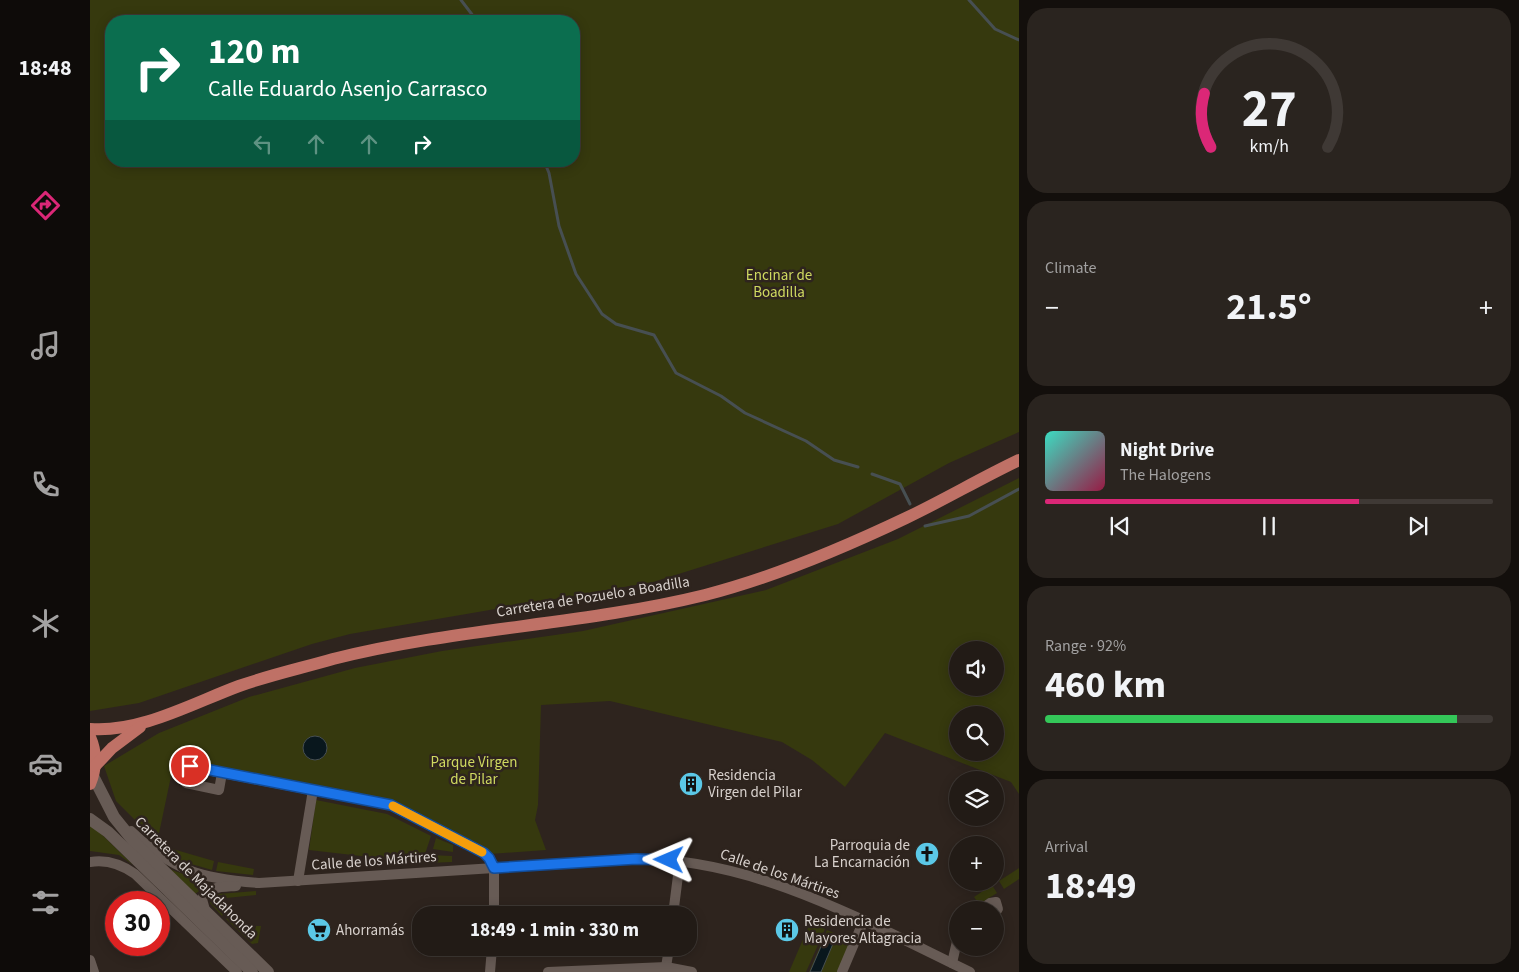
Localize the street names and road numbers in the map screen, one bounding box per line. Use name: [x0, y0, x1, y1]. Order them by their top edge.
street label: Carretera de Pozuelo a Boadilla: [495, 571, 691, 623]
street label: Carretera de Majadahonda: [130, 812, 262, 944]
street label: Calle de los Mártires: [717, 844, 843, 904]
street label: Calle de los Mártires: [311, 846, 437, 876]

